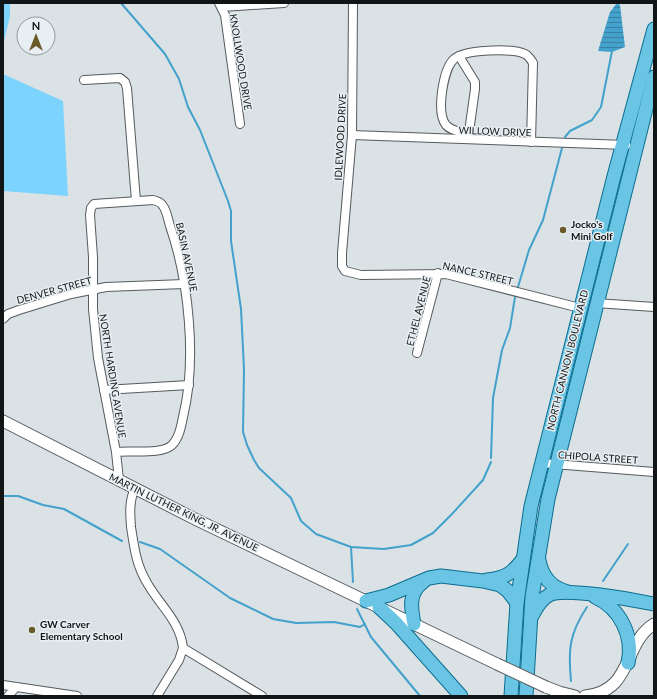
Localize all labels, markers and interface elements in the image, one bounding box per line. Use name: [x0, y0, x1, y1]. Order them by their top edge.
street label: KNOLLWOOD DRIVE: [227, 13, 255, 111]
north arrow: [16, 16, 56, 56]
text: N: [32, 19, 40, 32]
street label: IDLEWOOD DRIVE: [332, 93, 348, 181]
street label: WILLOW DRIVE: [458, 124, 532, 138]
place label: Jocko's Mini Golf: [571, 218, 613, 242]
street label: BASIN AVENUE: [174, 221, 200, 293]
marker: Jocko's Mini Golf: [558, 225, 568, 235]
street label: NANCE STREET: [442, 259, 515, 287]
street label: DENVER STREET: [15, 274, 93, 306]
street label: ETHEL AVENUE: [404, 275, 433, 347]
street label: NORTH CANNON BOULEVARD: [544, 288, 590, 431]
street label: NORTH HARDING AVENUE: [97, 313, 129, 439]
street label: CHIPOLA STREET: [558, 448, 639, 466]
street label: MARTIN LUTHER KING, JR. AVENUE: [107, 470, 261, 554]
place label: GW Carver Elementary School: [40, 618, 123, 642]
marker: GW Carver Elementary School: [27, 625, 37, 635]

